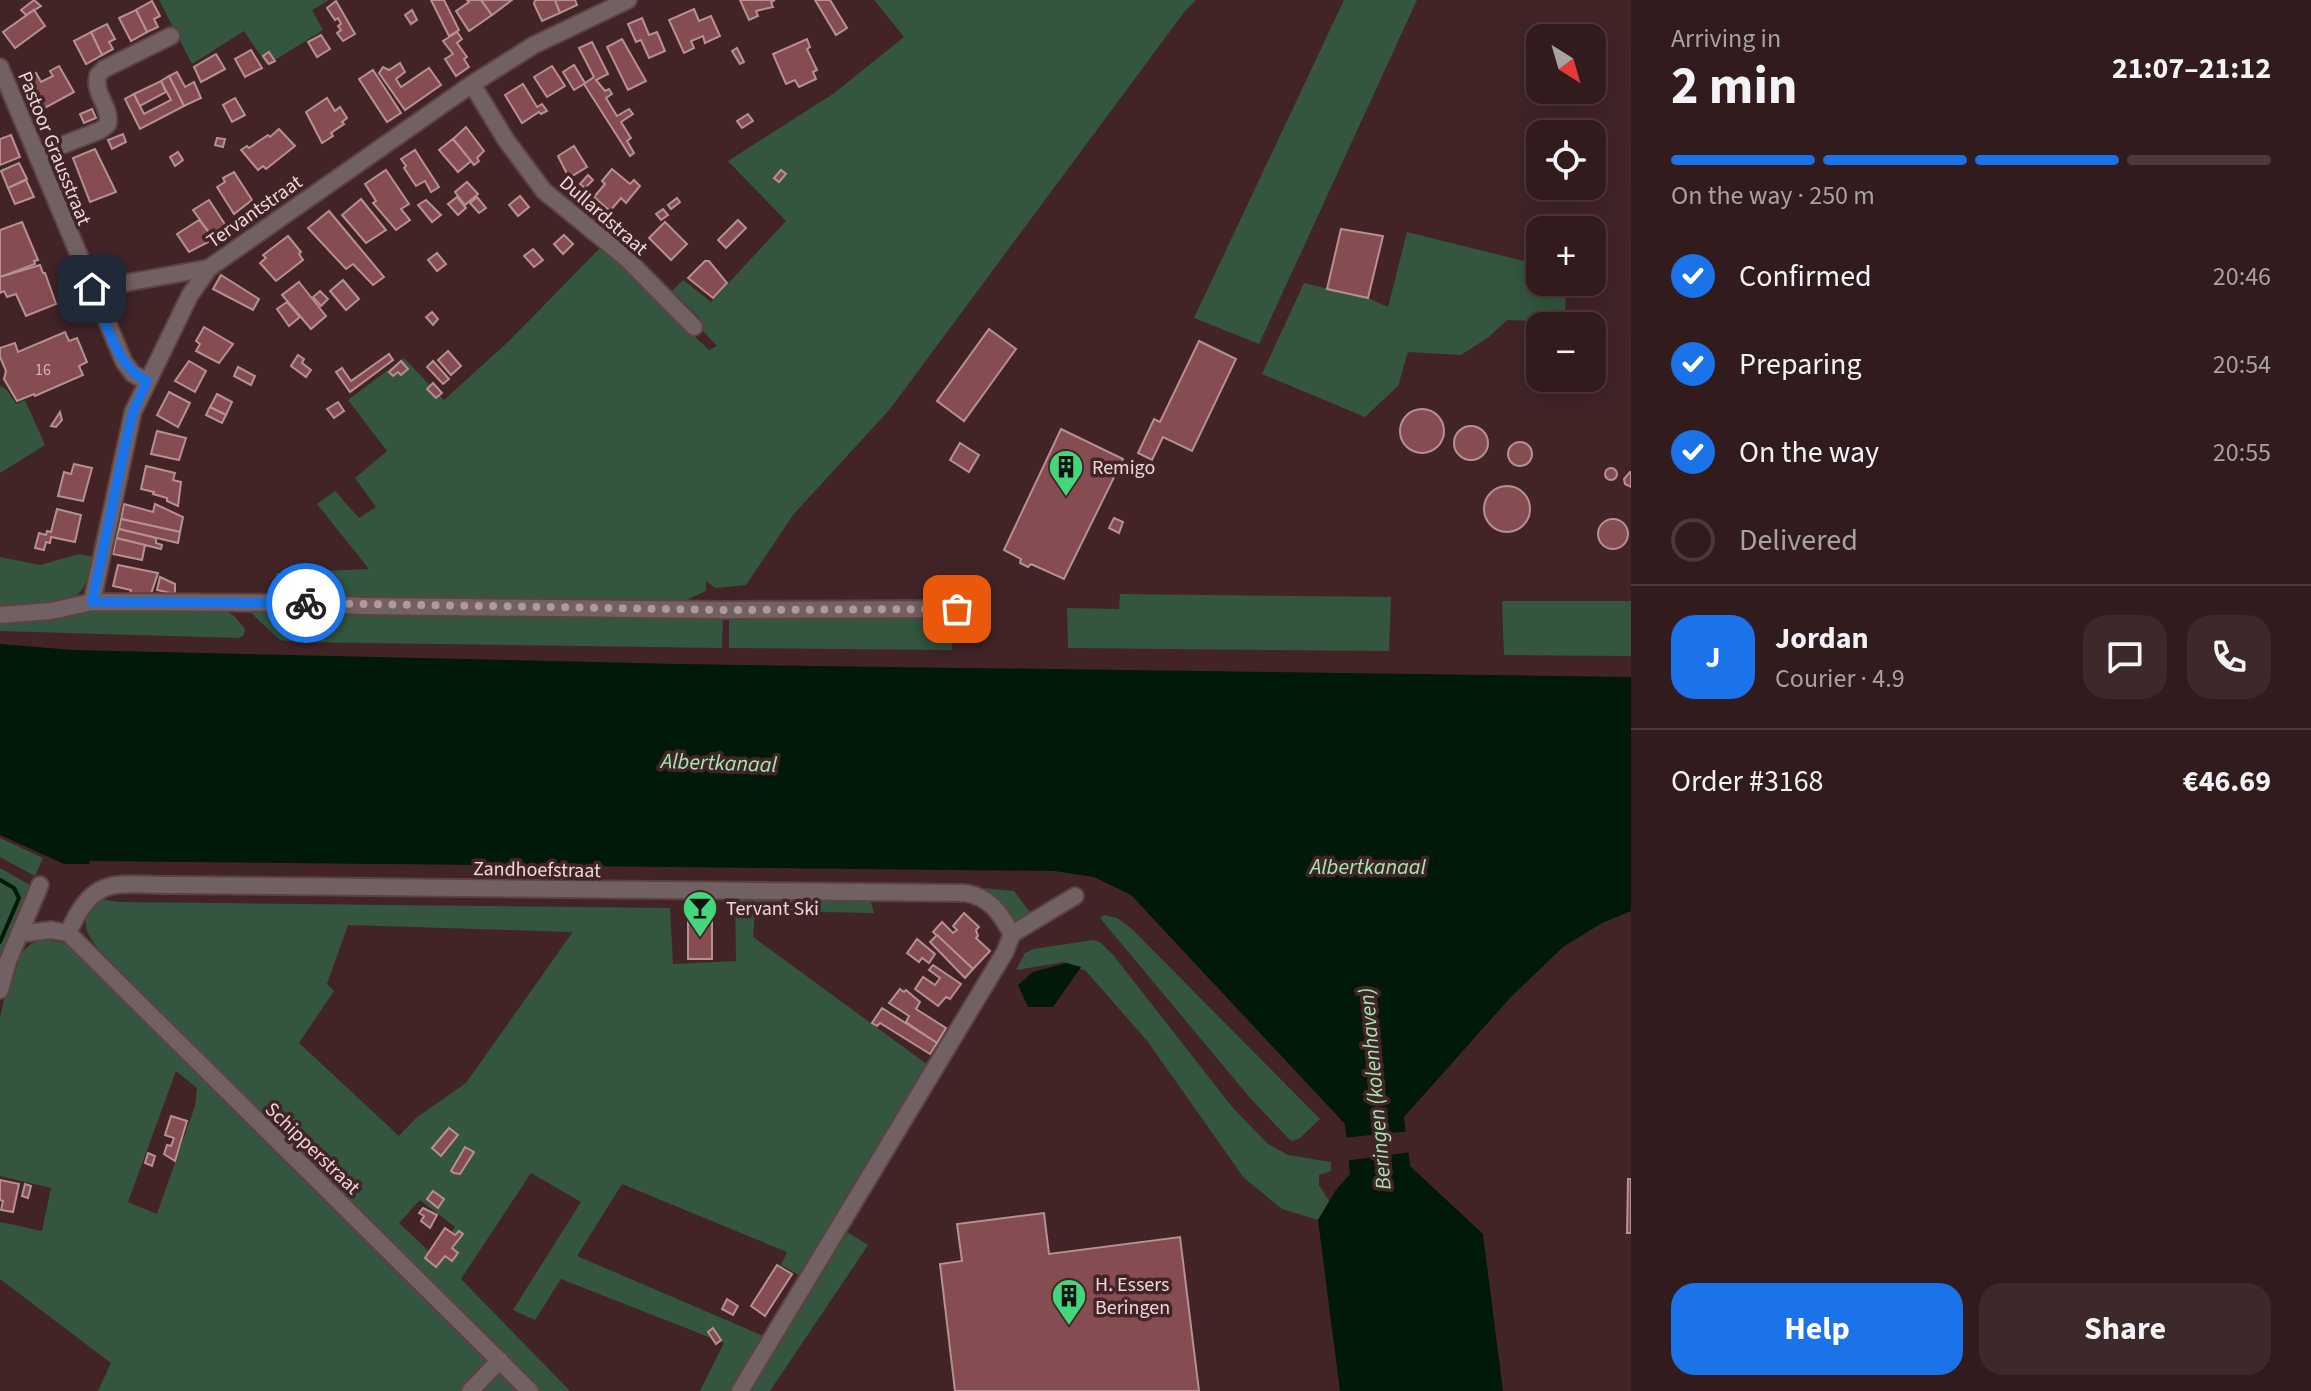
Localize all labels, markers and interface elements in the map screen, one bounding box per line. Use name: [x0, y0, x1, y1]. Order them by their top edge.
text: Arriving in: [1671, 20, 1781, 57]
north arrow: [1526, 24, 1606, 104]
map controls: [1526, 24, 1606, 392]
text: 21:07–21:12: [2112, 47, 2271, 90]
text: 2 min: [1671, 50, 1798, 124]
street label: Pastoor Grausstraat: [10, 67, 98, 230]
button: locate: [1526, 120, 1606, 200]
street label: Tervantstraat: [201, 168, 308, 255]
street label: Dullardstraat: [553, 169, 654, 262]
text: On the way · 250 m: [1671, 177, 1875, 214]
button: +: [1526, 216, 1606, 296]
icon: check: [1671, 254, 1715, 298]
pin: [58, 255, 126, 323]
text: Confirmed: [1739, 255, 1872, 298]
text: 20:46: [2213, 258, 2271, 295]
icon: home: [70, 267, 114, 311]
button: −: [1526, 312, 1606, 392]
icon: check: [1671, 342, 1715, 386]
text: Preparing: [1739, 343, 1862, 386]
text: 20:54: [2213, 346, 2271, 383]
house number: 16: [35, 359, 51, 381]
icon: check: [1671, 430, 1715, 474]
text: On the way: [1739, 431, 1879, 474]
text: 20:55: [2213, 434, 2271, 471]
building icon: Remigo: [1047, 448, 1085, 498]
place label: Remigo: [1092, 454, 1155, 482]
text: Delivered: [1739, 519, 1858, 562]
courier: [266, 563, 346, 643]
pin: [923, 575, 991, 643]
icon: bike: [284, 581, 328, 625]
icon: bag: [935, 587, 979, 631]
button: chat: [2083, 615, 2167, 699]
button: phone: [2187, 615, 2271, 699]
text: Jordan: [1775, 617, 1869, 660]
text: J: [1705, 636, 1721, 679]
text: Courier · 4.9: [1775, 660, 1905, 697]
water label: Albertkanaal: [658, 745, 778, 781]
text: Order #3168: [1671, 760, 1824, 803]
text: €46.69: [2183, 760, 2271, 803]
water label: Albertkanaal: [1308, 851, 1427, 883]
street label: Zandhoefstraat: [473, 855, 601, 885]
bar icon: Tervant Ski: [681, 889, 719, 939]
place label: Tervant Ski: [726, 895, 819, 923]
water label: Beringen (kolenhaven): [1350, 987, 1400, 1191]
street label: Schipperstraat: [259, 1096, 366, 1201]
place label: H. Essers Beringen: [1095, 1271, 1170, 1322]
building icon: H. Essers Beringen: [1050, 1277, 1088, 1327]
button: Help: [1671, 1283, 1963, 1375]
button: Share: [1979, 1283, 2271, 1375]

